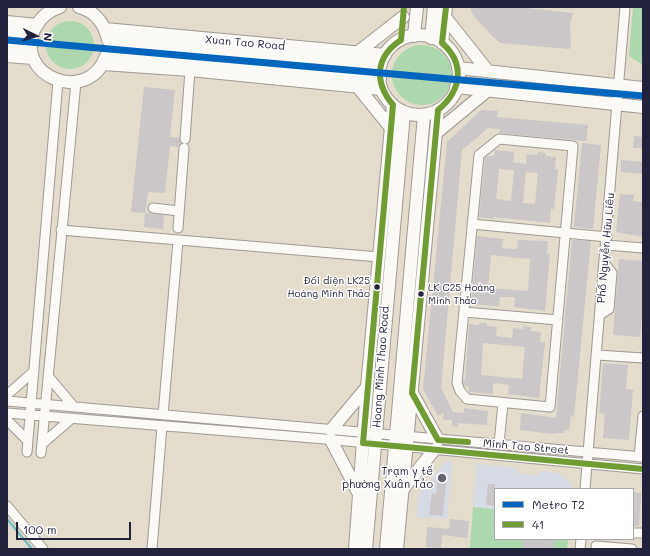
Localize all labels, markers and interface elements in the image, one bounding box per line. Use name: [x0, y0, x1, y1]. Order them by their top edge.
north arrow: [16, 16, 56, 56]
text: N: [41, 32, 56, 42]
street label: Xuan Tao Road: [204, 33, 286, 53]
street label: Phố Nguyễn Hữu Liêu: [595, 192, 617, 304]
place label: Đối diện LK25 Hoàng Minh Thảo: [287, 275, 370, 298]
marker: Đối diện LK25 Hoàng Minh Thảo: [372, 282, 382, 292]
place label: LK C25 Hoàng Minh Thảo: [428, 282, 495, 306]
marker: LK C25 Hoàng Minh Thảo: [416, 289, 426, 299]
street label: Hoang Minh Thao Road: [370, 306, 392, 428]
street label: Minh Tao Street: [483, 437, 569, 457]
place label: Trạm y tế phường Xuân Tảo: [342, 465, 433, 491]
marker: Trạm y tế phường Xuân Tảo: [436, 472, 448, 484]
legend: [494, 488, 634, 540]
text: Metro T2: [532, 496, 585, 512]
scale bar: [18, 514, 133, 540]
text: 41: [532, 516, 544, 532]
text: 100 m: [23, 521, 57, 537]

